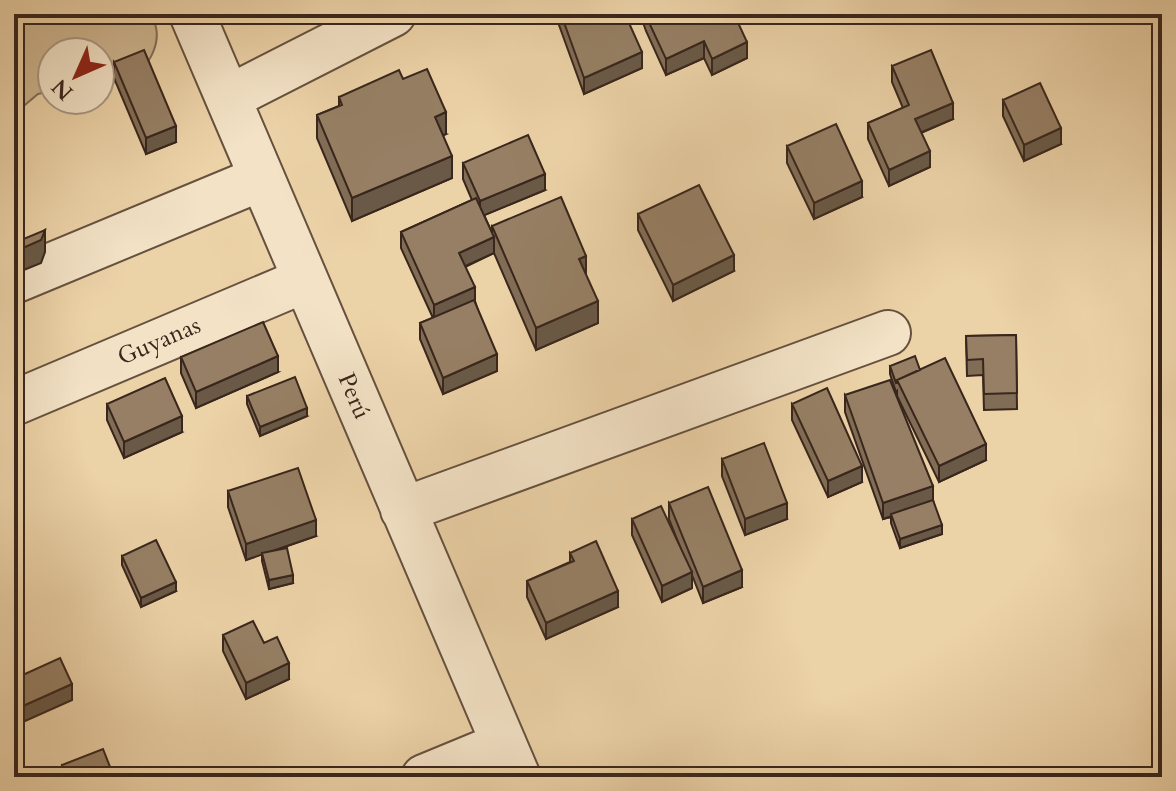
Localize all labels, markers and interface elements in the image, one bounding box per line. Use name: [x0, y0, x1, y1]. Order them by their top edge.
north arrow: [36, 36, 116, 116]
text: N: [45, 72, 80, 107]
street label: Guyanas: [112, 309, 206, 373]
street label: Perú: [330, 368, 378, 424]

